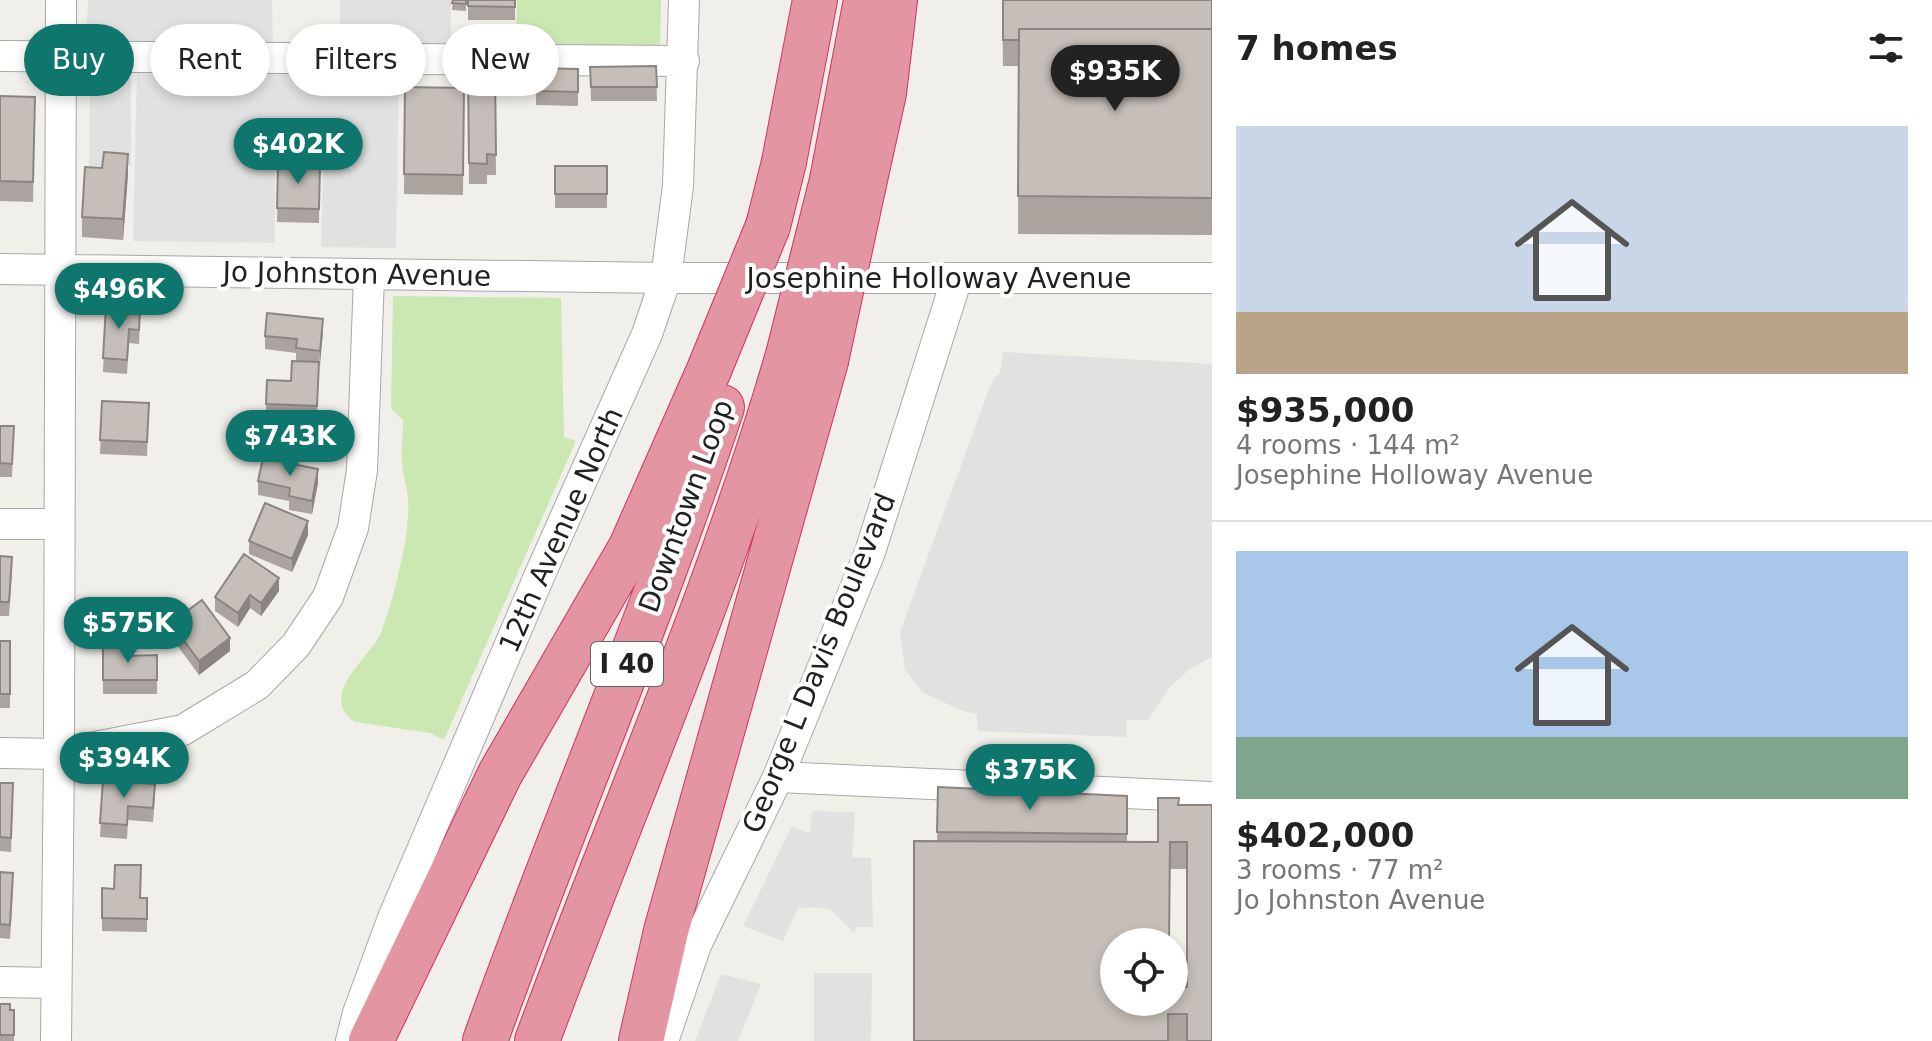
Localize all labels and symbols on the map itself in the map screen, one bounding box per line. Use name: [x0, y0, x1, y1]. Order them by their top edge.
pin: $935K: [1059, 45, 1171, 113]
pin: $402K: [242, 118, 354, 186]
street label: Jo Johnston Avenue: [220, 255, 492, 293]
street label: Josephine Holloway Avenue: [745, 262, 1131, 295]
pin: $496K: [63, 263, 175, 331]
street label: Downtown Loop: [632, 395, 740, 617]
street label: 12th Avenue North: [492, 402, 630, 658]
pin: $743K: [234, 410, 346, 478]
street label: George L Davis Boulevard: [736, 488, 902, 838]
pin: $575K: [72, 597, 184, 665]
road number: I 40: [591, 642, 663, 686]
pin: $394K: [68, 732, 180, 800]
pin: $375K: [974, 744, 1086, 812]

